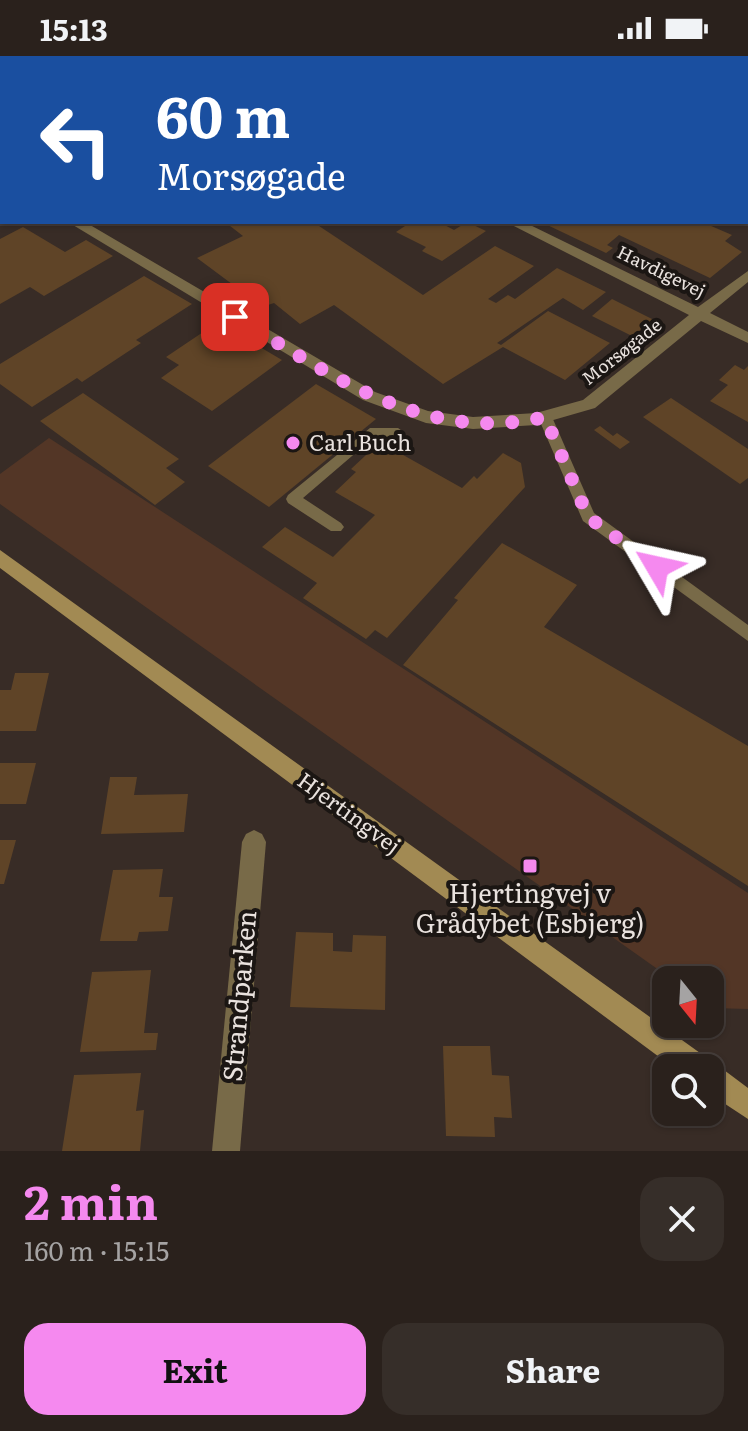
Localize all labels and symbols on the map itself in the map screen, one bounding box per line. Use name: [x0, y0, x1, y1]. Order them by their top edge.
street label: Havdigevej: [613, 238, 710, 304]
pin: [201, 283, 269, 351]
street label: Morsøgade: [575, 311, 667, 391]
place label: Carl Buch: [309, 425, 411, 458]
marker: Carl Buch: [284, 434, 302, 452]
position arrow: [615, 525, 699, 609]
street label: Hjertingvej: [291, 763, 408, 861]
marker: Hjertingvej v Grådybet (Esbjerg): [521, 857, 539, 875]
place label: Hjertingvej v Grådybet (Esbjerg): [416, 872, 644, 941]
street label: Strandparken: [211, 909, 264, 1083]
north arrow: [652, 966, 724, 1038]

